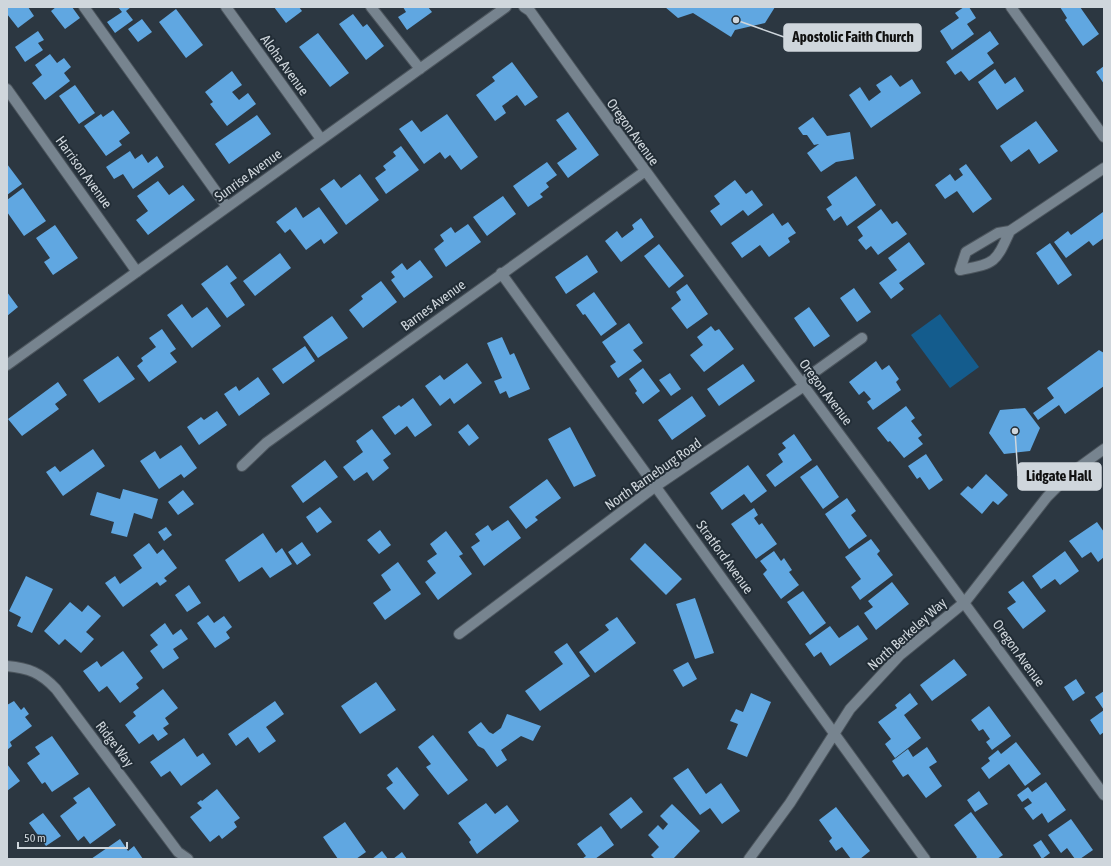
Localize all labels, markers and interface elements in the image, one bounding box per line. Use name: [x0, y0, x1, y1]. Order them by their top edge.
callout: Apostolic Faith Church: [784, 24, 921, 51]
text: Apostolic Faith Church: [791, 28, 914, 45]
street label: Aloha Avenue: [258, 32, 312, 98]
street label: Oregon Avenue: [603, 96, 663, 168]
street label: Harrison Avenue: [53, 133, 115, 211]
street label: Sunrise Avenue: [211, 145, 285, 205]
street label: Barnes Avenue: [398, 276, 468, 334]
street label: Oregon Avenue: [796, 356, 856, 428]
street label: North Barneburg Road: [602, 435, 704, 513]
callout: Lidgate Hall: [1018, 463, 1101, 490]
text: Lidgate Hall: [1026, 467, 1093, 484]
street label: Stratford Avenue: [693, 517, 757, 597]
street label: North Berkeley Way: [864, 594, 950, 674]
street label: Oregon Avenue: [989, 617, 1049, 689]
street label: Ridge Way: [93, 718, 137, 770]
scale bar: [18, 824, 127, 850]
text: 50 m: [24, 831, 46, 845]

